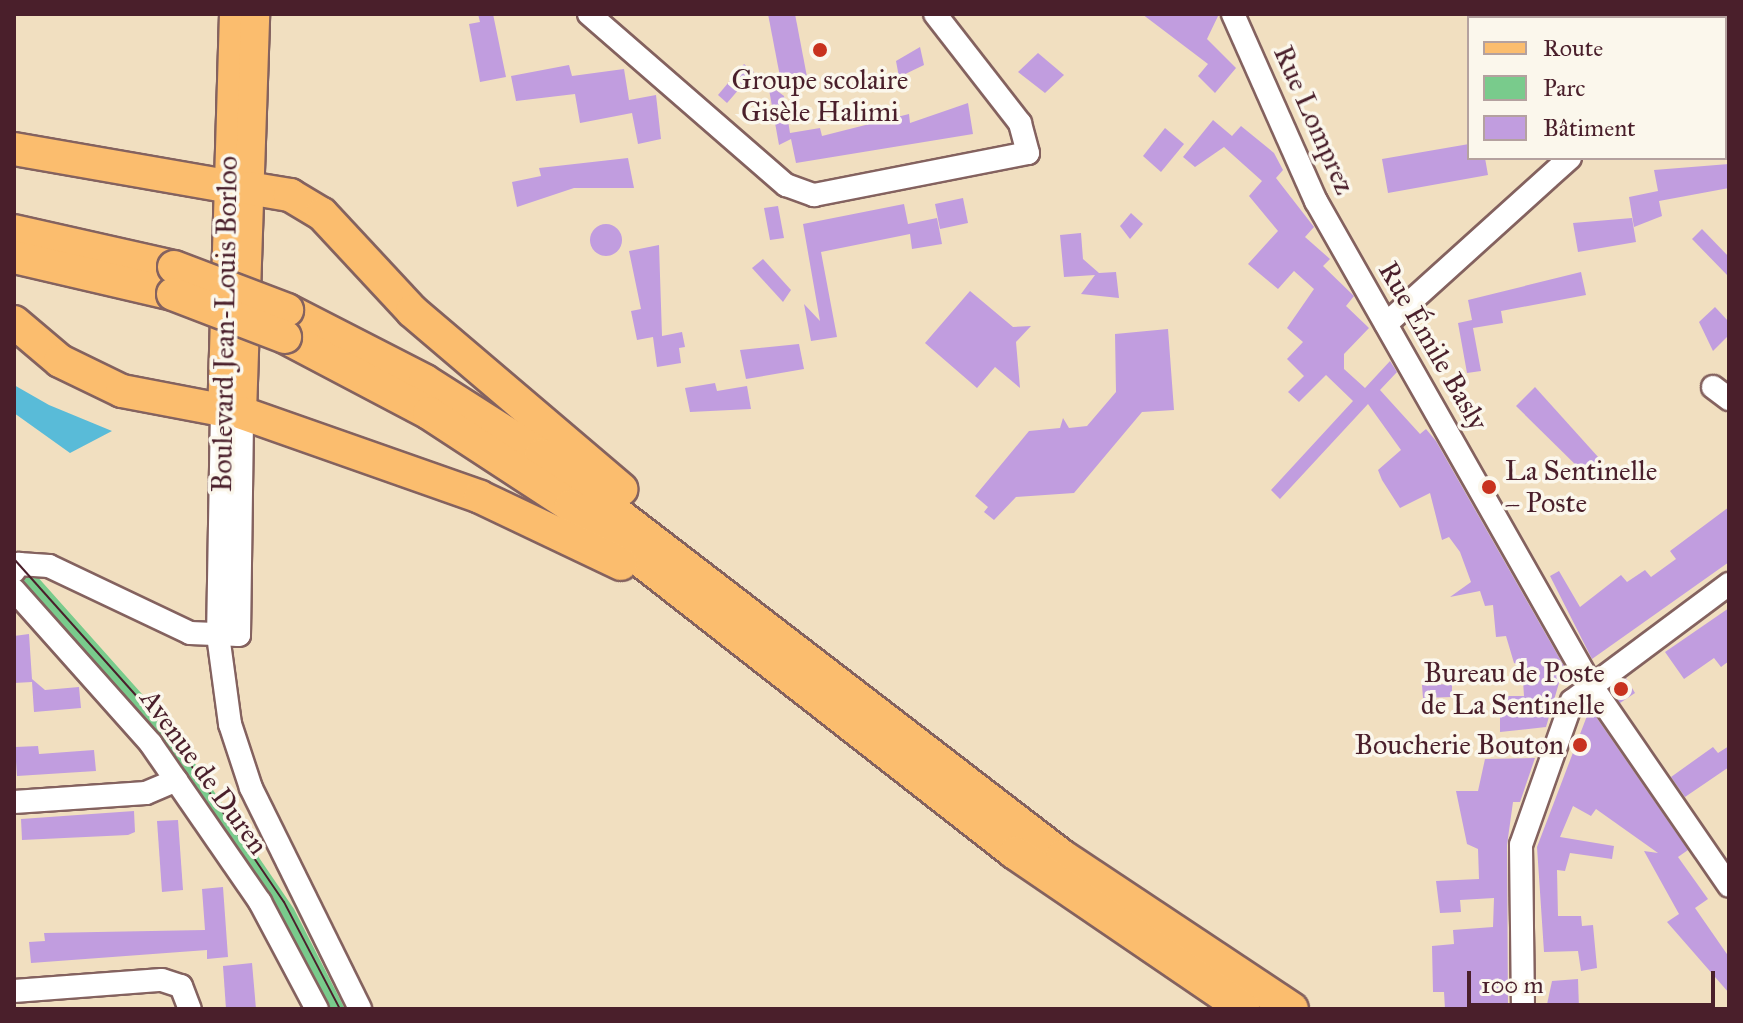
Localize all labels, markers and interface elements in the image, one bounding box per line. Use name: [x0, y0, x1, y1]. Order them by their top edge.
legend: [1467, 16, 1727, 160]
text: Route: [1543, 33, 1603, 63]
street label: Rue Lomprez: [1266, 40, 1362, 200]
marker: Groupe scolaire Gisèle Halimi: [811, 41, 829, 59]
place label: Groupe scolaire Gisèle Halimi: [731, 63, 909, 129]
text: Parc: [1543, 73, 1585, 103]
text: Bâtiment: [1543, 113, 1636, 143]
street label: Boulevard Jean-Louis Borloo: [205, 156, 245, 492]
street label: Rue Émile Basly: [1371, 256, 1495, 436]
place label: La Sentinelle – Poste: [1505, 454, 1657, 520]
marker: La Sentinelle – Poste: [1480, 478, 1498, 496]
place label: Bureau de Poste de La Sentinelle: [1421, 656, 1605, 722]
marker: Bureau de Poste de La Sentinelle: [1612, 680, 1630, 698]
street label: Avenue de Duren: [133, 683, 275, 861]
place label: Boucherie Bouton: [1354, 728, 1564, 762]
marker: Boucherie Bouton: [1571, 736, 1589, 754]
scale bar: [1471, 955, 1719, 1005]
text: 100 m: [1481, 970, 1544, 1000]

